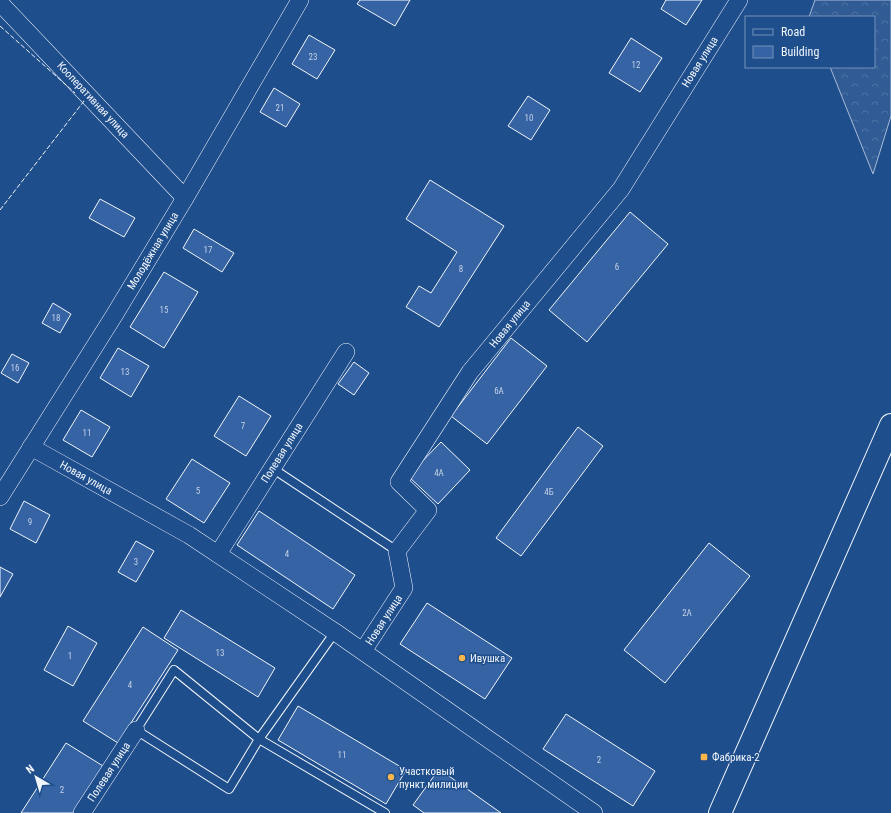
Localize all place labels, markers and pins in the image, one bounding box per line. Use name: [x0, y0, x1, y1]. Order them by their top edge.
place label: Ивушка: [470, 652, 505, 665]
marker: Ивушка: [457, 653, 467, 663]
place label: Фабрика-2: [712, 751, 760, 764]
marker: Фабрика-2: [699, 752, 709, 762]
place label: Участковый пункт милиции: [399, 765, 468, 791]
marker: Участковый пункт милиции: [386, 772, 396, 782]

